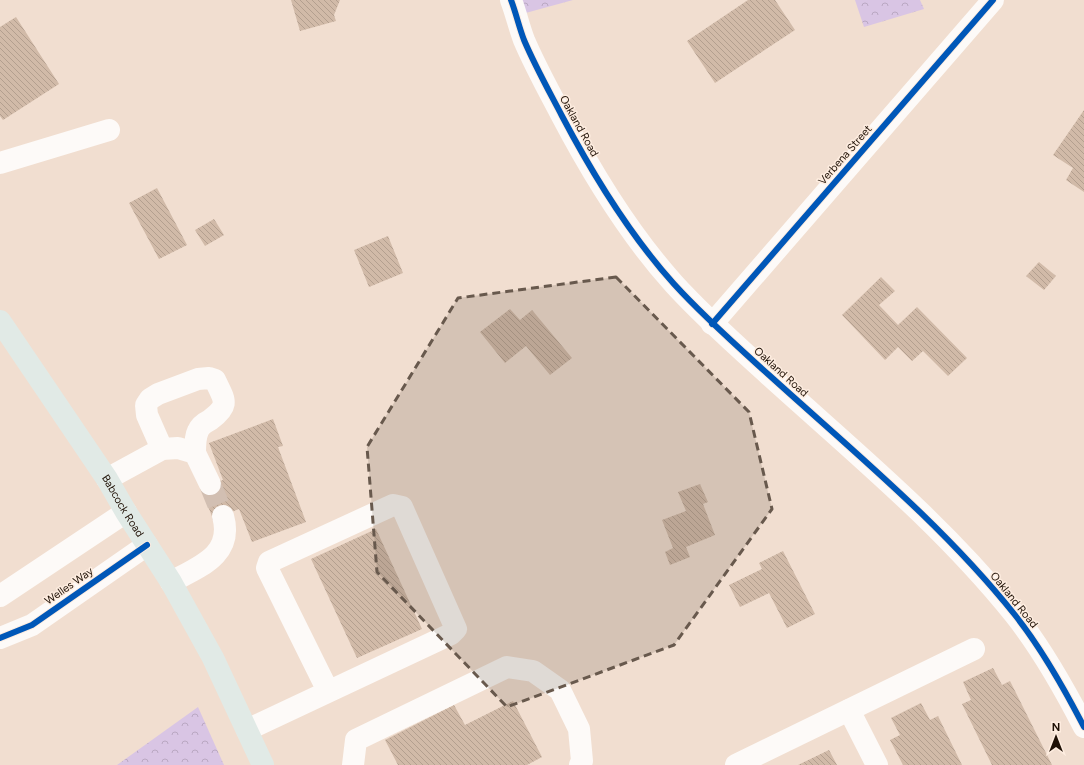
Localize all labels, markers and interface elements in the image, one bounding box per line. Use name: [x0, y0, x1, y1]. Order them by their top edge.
street label: Oakland Road: [557, 93, 601, 159]
street label: Verbena Street: [816, 123, 874, 187]
street label: Oakland Road: [751, 344, 811, 400]
street label: Babcock Road: [99, 472, 147, 539]
street label: Welles Way: [42, 564, 96, 607]
street label: Oakland Road: [988, 569, 1040, 631]
north arrow: [1036, 717, 1076, 757]
text: N: [1052, 721, 1060, 734]

